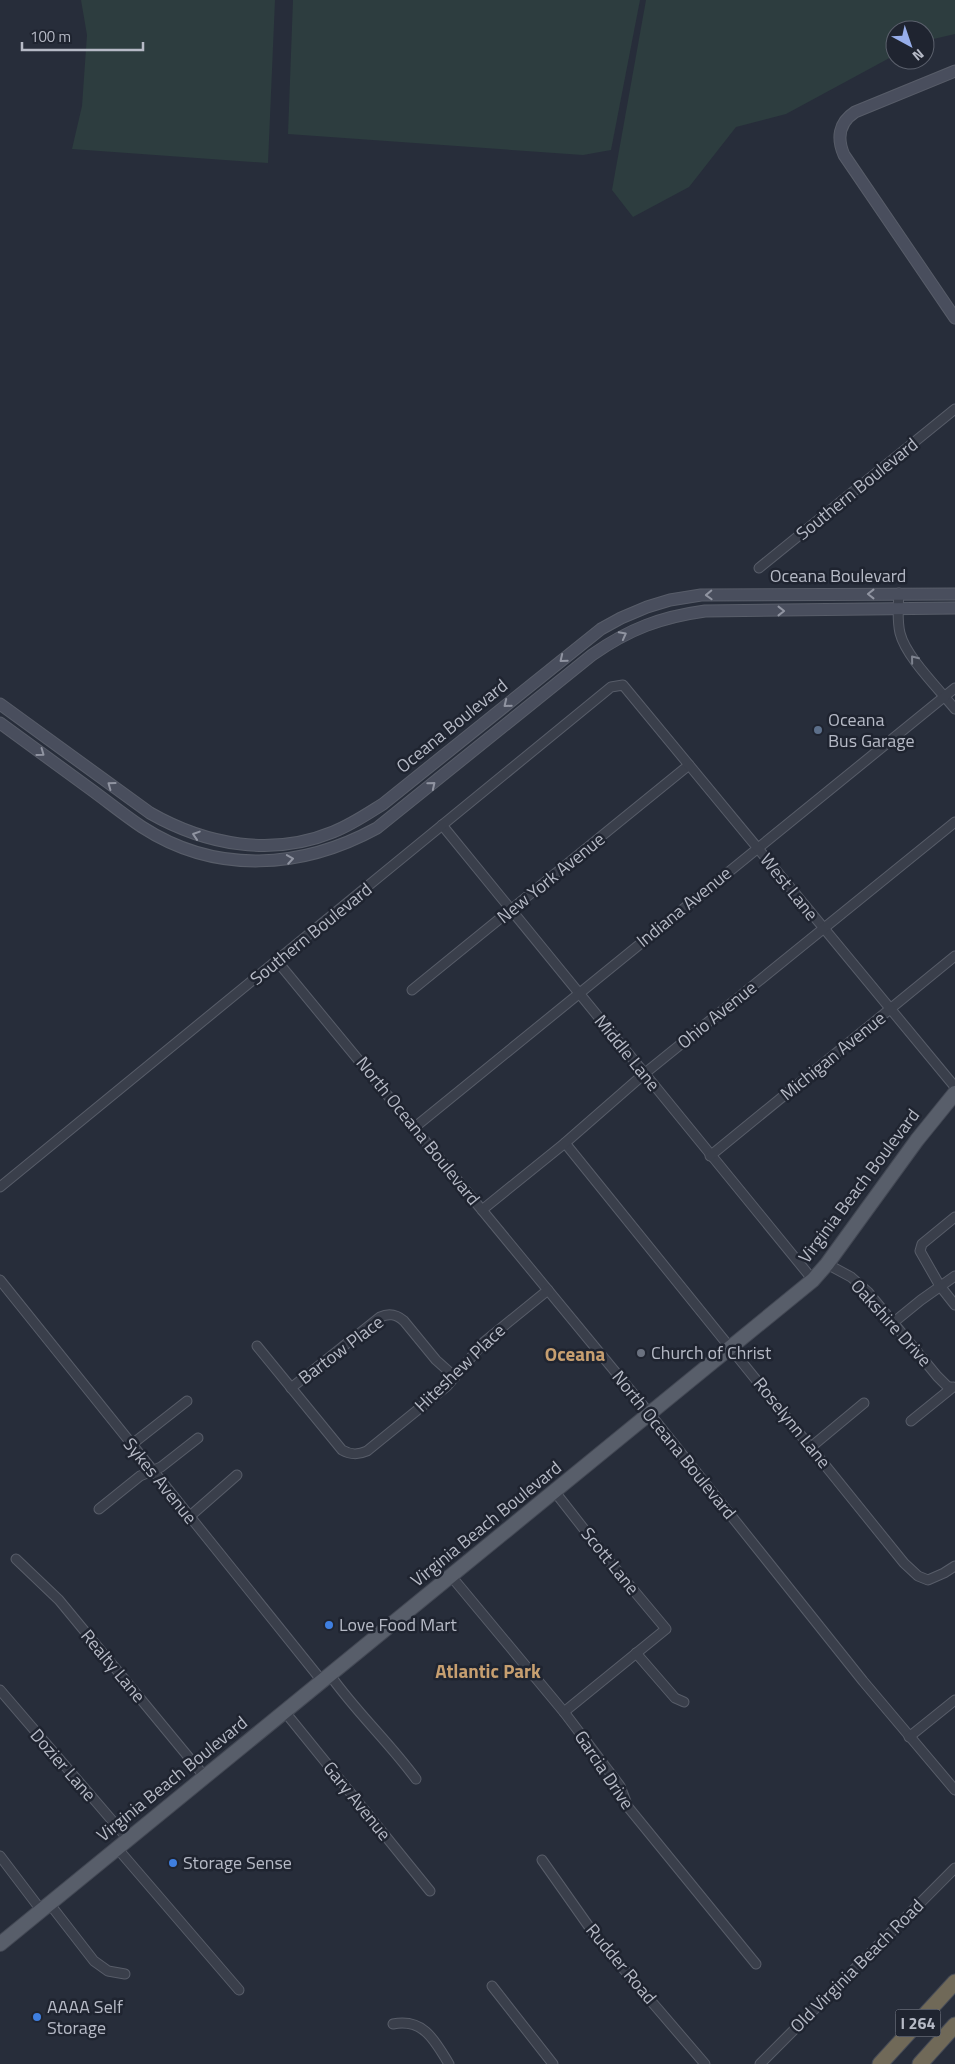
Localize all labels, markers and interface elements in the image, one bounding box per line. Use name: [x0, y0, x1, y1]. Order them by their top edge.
scale bar: [22, 20, 144, 52]
north arrow: [885, 20, 935, 70]
text: 100 m: [30, 25, 71, 48]
text: N: [908, 44, 929, 67]
street label: Southern Boulevard: [790, 431, 923, 546]
street label: Oceana Boulevard: [770, 562, 906, 589]
one-way arrow: [867, 589, 875, 599]
one-way arrow: [705, 590, 713, 601]
one-way arrow: [777, 605, 785, 616]
one-way arrow: [618, 631, 627, 641]
one-way arrow: [560, 653, 569, 661]
one-way arrow: [912, 656, 920, 665]
street label: Oceana Boulevard: [390, 672, 513, 779]
one-way arrow: [504, 699, 513, 707]
place label: Oceana Bus Garage: [828, 706, 915, 754]
marker: Oceana Bus Garage: [812, 724, 824, 736]
one-way arrow: [35, 747, 45, 756]
one-way arrow: [107, 781, 116, 791]
one-way arrow: [426, 781, 435, 790]
street label: New York Avenue: [491, 826, 610, 930]
one-way arrow: [192, 831, 200, 841]
street label: West Lane: [754, 847, 825, 926]
one-way arrow: [286, 854, 294, 864]
street label: Indiana Avenue: [630, 860, 737, 953]
street label: Southern Boulevard: [244, 876, 377, 991]
street label: Ohio Avenue: [671, 974, 762, 1055]
street label: Michigan Avenue: [774, 1005, 891, 1107]
street label: Middle Lane: [588, 1009, 667, 1097]
street label: North Oceana Boulevard: [350, 1051, 487, 1211]
street label: Virginia Beach Boulevard: [791, 1103, 926, 1269]
street label: Oakshire Drive: [845, 1273, 938, 1373]
street label: Bartow Place: [292, 1309, 389, 1391]
street label: Hiteshew Place: [408, 1317, 511, 1418]
district label: Oceana: [545, 1339, 605, 1368]
place label: Church of Christ: [651, 1339, 772, 1366]
marker: Church of Christ: [635, 1347, 647, 1359]
street label: North Oceana Boulevard: [606, 1365, 743, 1525]
street label: Roselynn Lane: [747, 1371, 838, 1474]
street label: Sykes Avenue: [117, 1432, 204, 1530]
street label: Virginia Beach Boulevard: [404, 1454, 567, 1593]
street label: Scott Lane: [575, 1521, 646, 1600]
place label: Love Food Mart: [339, 1611, 457, 1638]
marker: Love Food Mart: [323, 1619, 335, 1631]
street label: Realty Lane: [75, 1623, 152, 1708]
district label: Atlantic Park: [435, 1656, 541, 1685]
street label: Virginia Beach Boulevard: [90, 1709, 253, 1848]
street label: Dozier Lane: [24, 1722, 103, 1807]
street label: Garcia Drive: [568, 1725, 641, 1815]
street label: Gary Avenue: [317, 1755, 398, 1846]
place label: Storage Sense: [183, 1849, 292, 1876]
marker: Storage Sense: [167, 1857, 179, 1869]
street label: Old Virginia Beach Road: [784, 1893, 930, 2039]
street label: Rudder Road: [580, 1918, 663, 2010]
place label: AAAA Self Storage: [47, 1993, 123, 2041]
road number: I 264: [896, 2010, 940, 2036]
marker: AAAA Self Storage: [31, 2011, 43, 2023]

